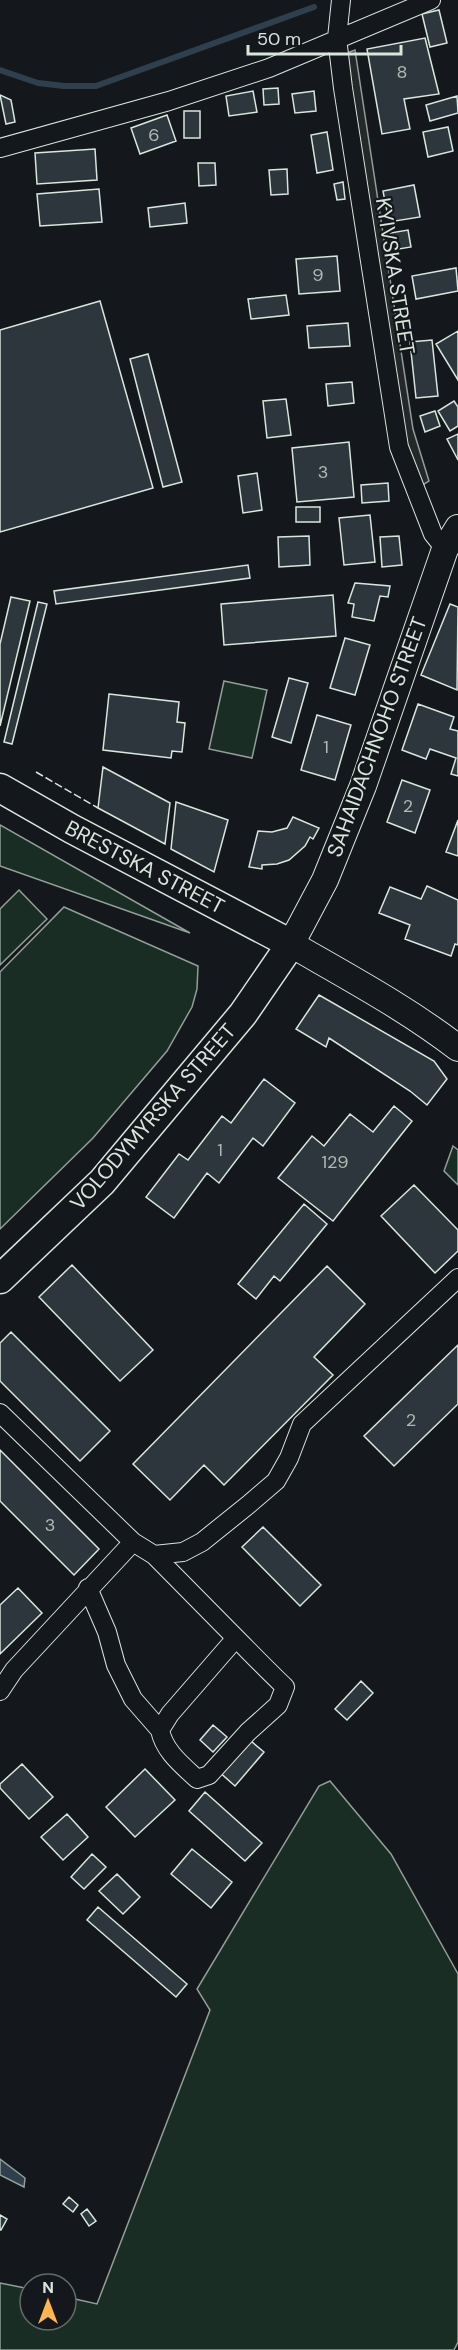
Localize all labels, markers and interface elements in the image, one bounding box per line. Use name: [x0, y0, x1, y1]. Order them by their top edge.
scale bar: [248, 18, 401, 56]
text: 50 m: [257, 27, 301, 51]
house number: 8: [397, 60, 407, 84]
house number: 6: [148, 123, 160, 147]
street label: KYIVSKA STREET: [369, 196, 421, 357]
house number: 9: [312, 263, 324, 287]
house number: 3: [318, 460, 328, 484]
street label: SAHAIDACHNOHO STREET: [320, 613, 434, 861]
house number: 1: [323, 735, 329, 759]
house number: 2: [403, 794, 413, 818]
street label: BRESTSKA STREET: [60, 814, 229, 921]
street label: VOLODYMYRSKA STREET: [64, 1017, 242, 1216]
house number: 1: [217, 1138, 223, 1162]
house number: 129: [321, 1150, 349, 1174]
house number: 2: [406, 1408, 416, 1432]
house number: 3: [45, 1513, 55, 1537]
north arrow: [18, 2272, 78, 2332]
text: N: [42, 2277, 54, 2298]

